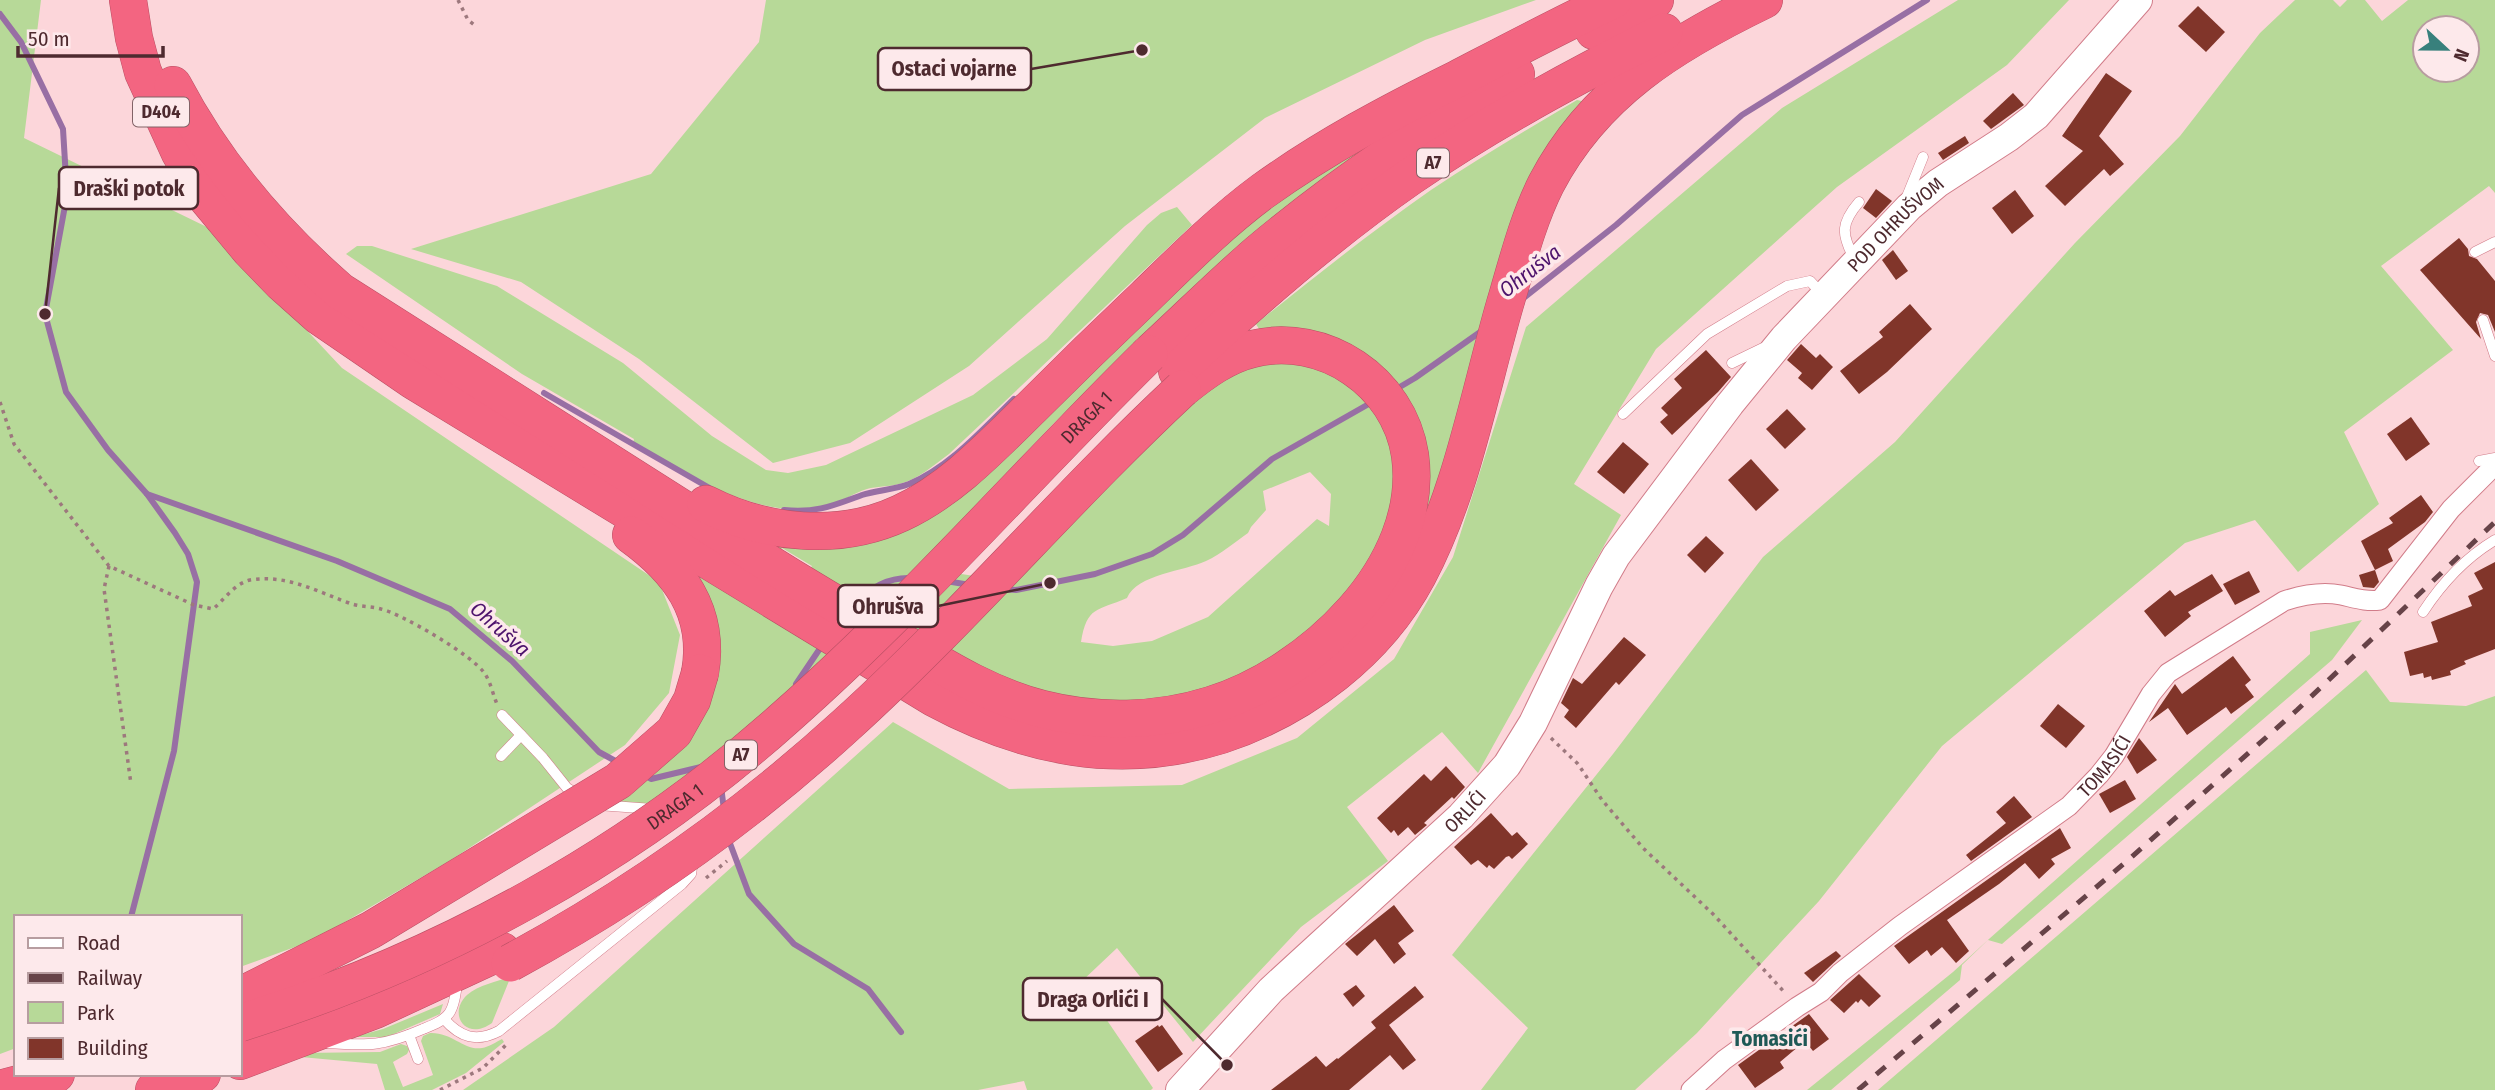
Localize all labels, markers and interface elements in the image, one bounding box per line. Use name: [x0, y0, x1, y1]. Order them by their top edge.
scale bar: [18, 14, 163, 58]
north arrow: [2411, 14, 2481, 84]
text: 50 m: [28, 26, 70, 52]
text: N: [2449, 46, 2474, 65]
callout: Ostaci vojarne: [878, 48, 1031, 90]
text: Ostaci vojarne: [891, 56, 1017, 82]
road number: D404: [133, 98, 189, 127]
road number: A7: [1417, 148, 1449, 178]
callout: Draški potok: [59, 167, 198, 209]
street label: POD OHRUŠVOM: [1842, 172, 1948, 277]
text: Draški potok: [73, 176, 185, 202]
water label: Ohrušva: [1494, 239, 1566, 303]
street label: DRAGA 1: [1056, 387, 1117, 449]
callout: Ohrušva: [838, 585, 938, 627]
text: Ohrušva: [852, 594, 924, 620]
water label: Ohrušva: [465, 596, 535, 662]
street label: TOMASIĆI: [2073, 731, 2136, 802]
road number: A7: [725, 740, 757, 770]
street label: DRAGA 1: [643, 779, 708, 835]
street label: ORLIĆI: [1440, 785, 1491, 838]
legend: [14, 915, 242, 1076]
text: Road: [77, 930, 121, 956]
text: Railway: [77, 965, 143, 991]
callout: Draga Orlići I: [1023, 978, 1162, 1020]
text: Draga Orlići I: [1037, 987, 1149, 1013]
text: Park: [77, 1000, 115, 1026]
district label: Tomasići: [1732, 1026, 1808, 1052]
text: Building: [77, 1035, 148, 1061]

